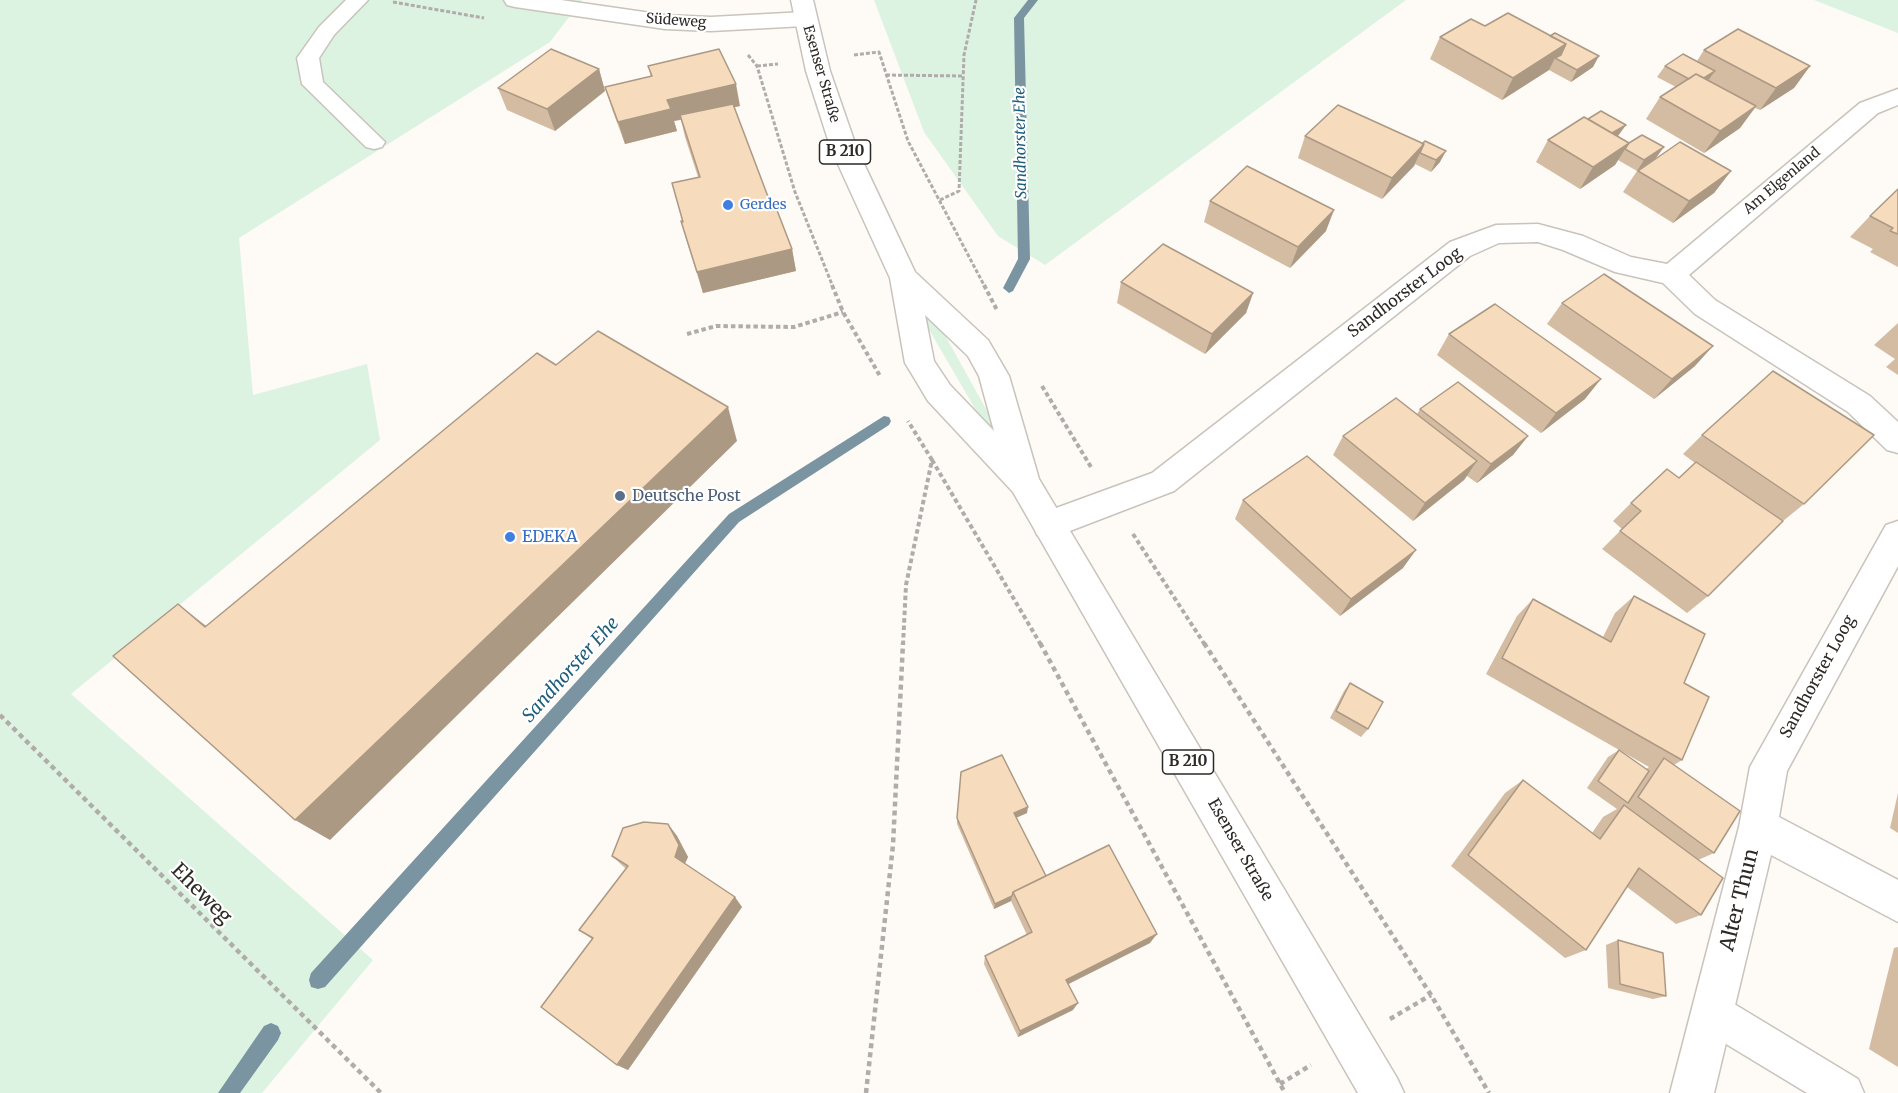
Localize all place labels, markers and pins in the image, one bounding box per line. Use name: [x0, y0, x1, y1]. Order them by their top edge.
place label: Gerdes: [740, 197, 787, 213]
marker: Gerdes: [721, 198, 735, 212]
place label: Deutsche Post: [632, 486, 741, 506]
marker: Deutsche Post: [613, 489, 627, 503]
place label: EDEKA: [522, 527, 577, 547]
marker: EDEKA: [503, 530, 517, 544]

